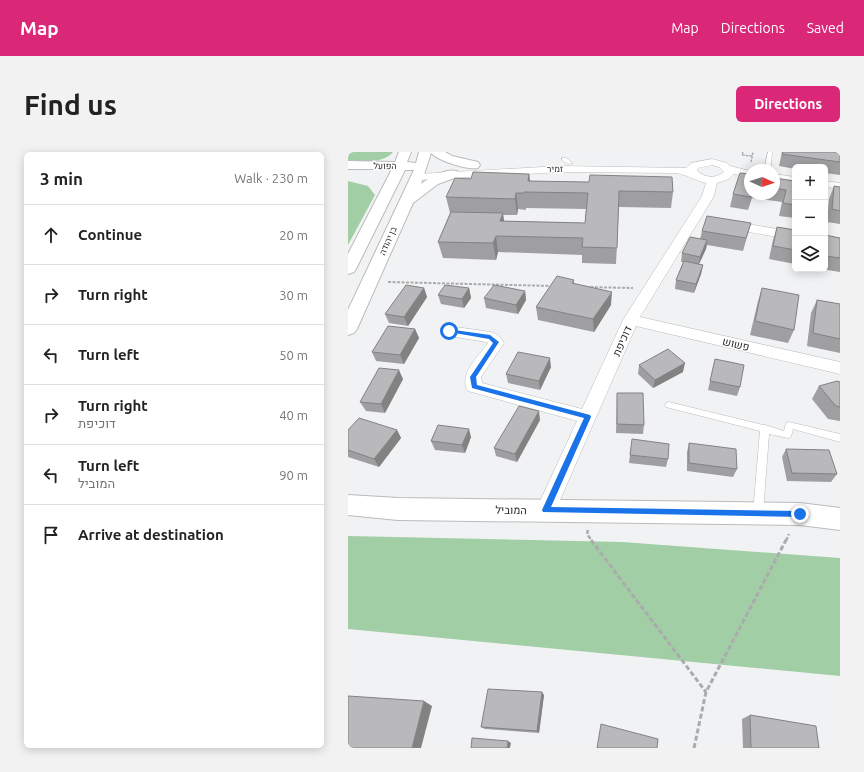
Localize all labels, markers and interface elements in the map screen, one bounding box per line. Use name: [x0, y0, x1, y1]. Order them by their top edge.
text: Map: [20, 17, 59, 39]
text: Map: [671, 20, 699, 36]
text: Directions: [721, 20, 785, 36]
text: Saved: [807, 20, 844, 36]
button: Directions: [736, 86, 840, 122]
text: Find us: [24, 89, 117, 120]
street label: הפועל: [373, 161, 397, 171]
street label: זמיר: [547, 164, 563, 174]
north arrow: [744, 164, 780, 200]
map controls: [792, 164, 828, 272]
button: +: [792, 164, 828, 200]
text: 3 min: [40, 169, 83, 188]
text: Walk · 230 m: [234, 171, 308, 185]
button: −: [792, 200, 828, 236]
icon: ahead: [40, 224, 62, 246]
street label: בן יהודה: [377, 225, 399, 257]
text: Continue: [78, 226, 142, 243]
text: 20 m: [279, 228, 308, 242]
button: layers: [792, 236, 828, 272]
icon: right: [40, 284, 62, 306]
text: Turn right: [78, 286, 148, 303]
text: 30 m: [279, 288, 308, 302]
route start: [440, 322, 458, 340]
street label: דוכיפת: [610, 324, 634, 358]
street label: פשוש: [721, 335, 751, 353]
icon: left: [40, 344, 62, 366]
text: Turn left: [78, 346, 139, 363]
text: 50 m: [279, 348, 308, 362]
text: Turn right: [78, 397, 148, 414]
icon: right: [40, 404, 62, 426]
text: 40 m: [279, 408, 308, 422]
text: דוכיפת: [78, 416, 116, 430]
text: Turn left: [78, 457, 139, 474]
icon: left: [40, 464, 62, 486]
text: 90 m: [279, 468, 308, 482]
text: המוביל: [78, 476, 115, 490]
street label: המוביל: [495, 504, 527, 516]
route end: [791, 505, 809, 523]
icon: arrive: [40, 524, 62, 546]
text: Arrive at destination: [78, 526, 224, 543]

